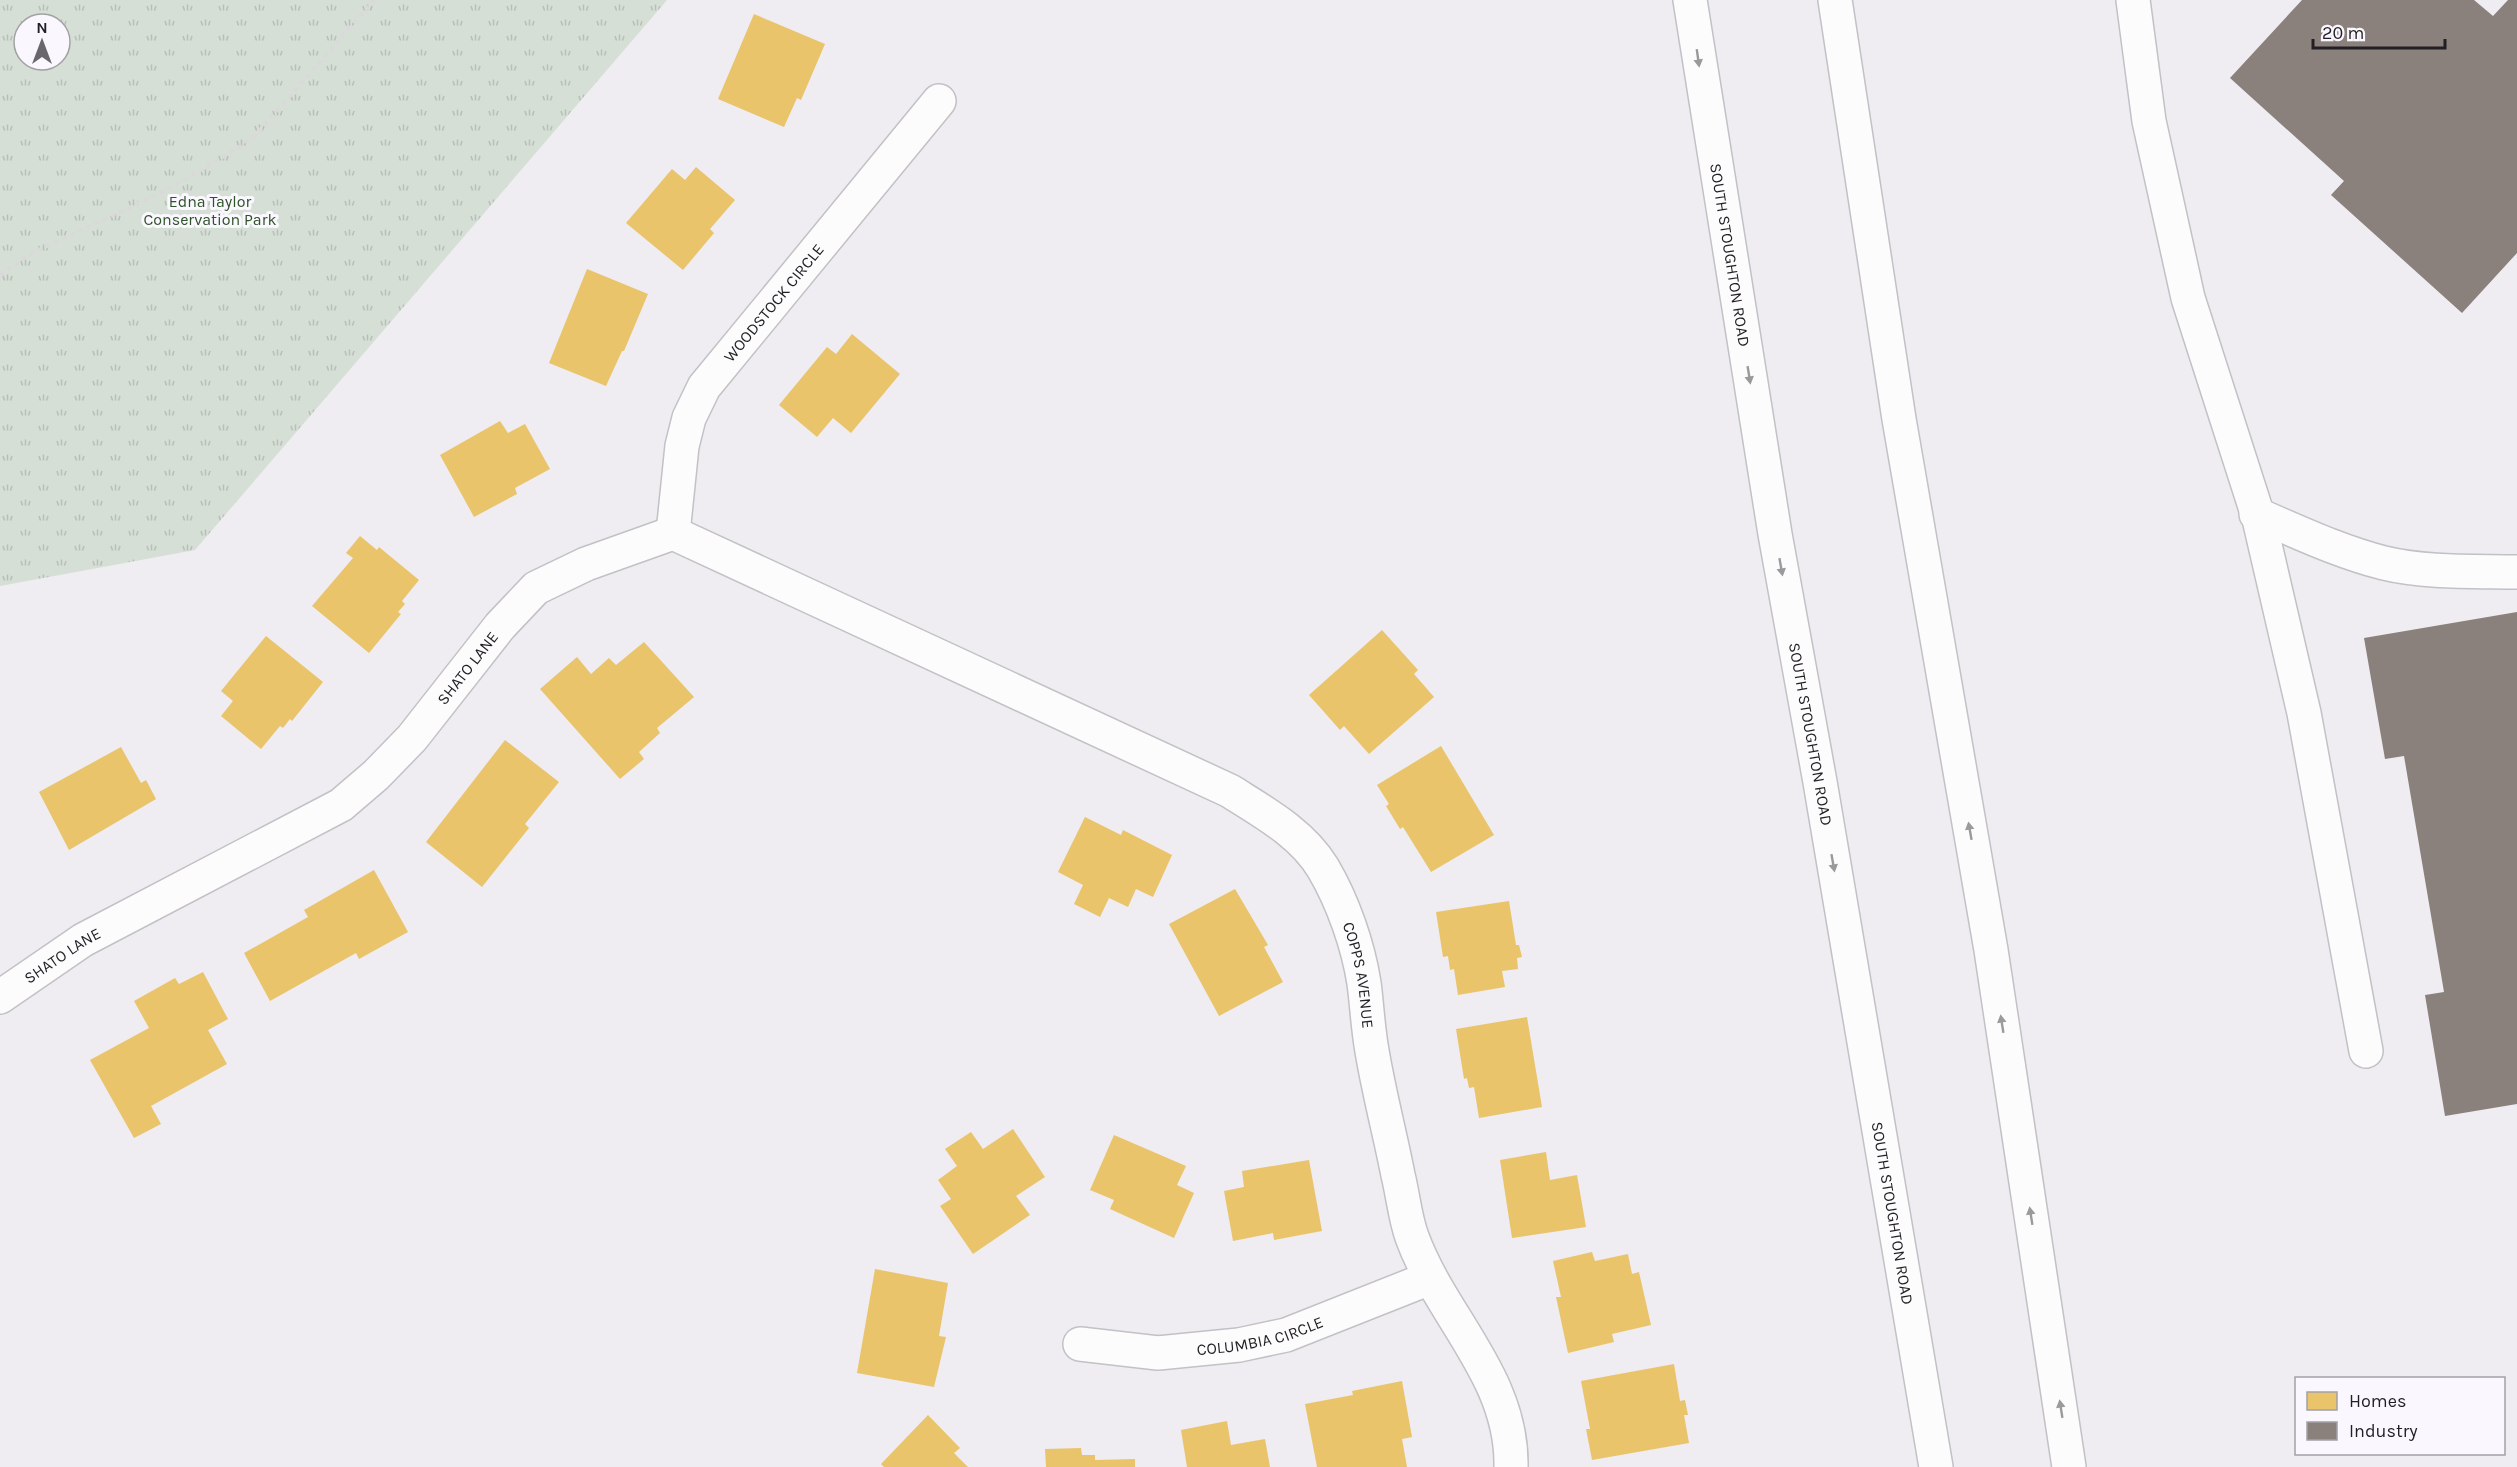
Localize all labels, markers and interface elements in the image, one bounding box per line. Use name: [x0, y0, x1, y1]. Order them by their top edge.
north arrow: [12, 12, 72, 72]
scale bar: [2313, 12, 2445, 50]
text: N: [36, 18, 48, 37]
text: 20 m: [2322, 22, 2364, 44]
one-way arrow: [1693, 49, 1702, 68]
street label: SOUTH STOUGHTON ROAD: [1706, 162, 1754, 348]
park label: Edna Taylor Conservation Park: [144, 192, 276, 229]
street label: WOODSTOCK CIRCLE: [720, 240, 828, 366]
one-way arrow: [1745, 365, 1754, 384]
one-way arrow: [1777, 558, 1786, 577]
street label: SHATO LANE: [433, 628, 502, 708]
street label: SOUTH STOUGHTON ROAD: [1785, 641, 1836, 827]
one-way arrow: [1966, 822, 1975, 841]
one-way arrow: [1829, 853, 1838, 872]
street label: COPPS AVENUE: [1339, 919, 1378, 1029]
street label: SHATO LANE: [21, 924, 104, 988]
one-way arrow: [1998, 1014, 2007, 1033]
street label: SOUTH STOUGHTON ROAD: [1868, 1120, 1917, 1306]
one-way arrow: [2027, 1207, 2036, 1226]
street label: COLUMBIA CIRCLE: [1196, 1312, 1326, 1359]
legend: [2295, 1377, 2505, 1455]
text: Homes: [2349, 1390, 2406, 1412]
one-way arrow: [2056, 1400, 2065, 1419]
text: Industry: [2349, 1420, 2418, 1442]

